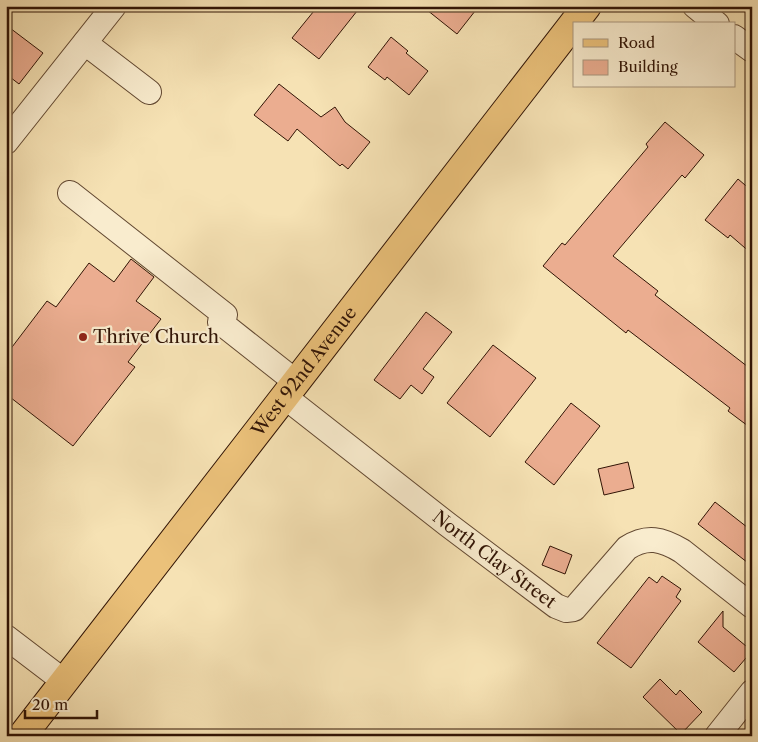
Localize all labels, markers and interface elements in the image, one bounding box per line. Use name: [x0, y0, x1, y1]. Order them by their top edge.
legend: [573, 22, 736, 88]
text: Road: [618, 33, 655, 52]
text: Building: [618, 57, 678, 76]
street label: West 92nd Avenue: [246, 302, 361, 442]
place label: Thrive Church: [93, 326, 219, 348]
marker: Thrive Church: [77, 331, 89, 343]
street label: North Clay Street: [428, 506, 561, 614]
scale bar: [25, 687, 98, 719]
text: 20 m: [32, 695, 68, 714]

